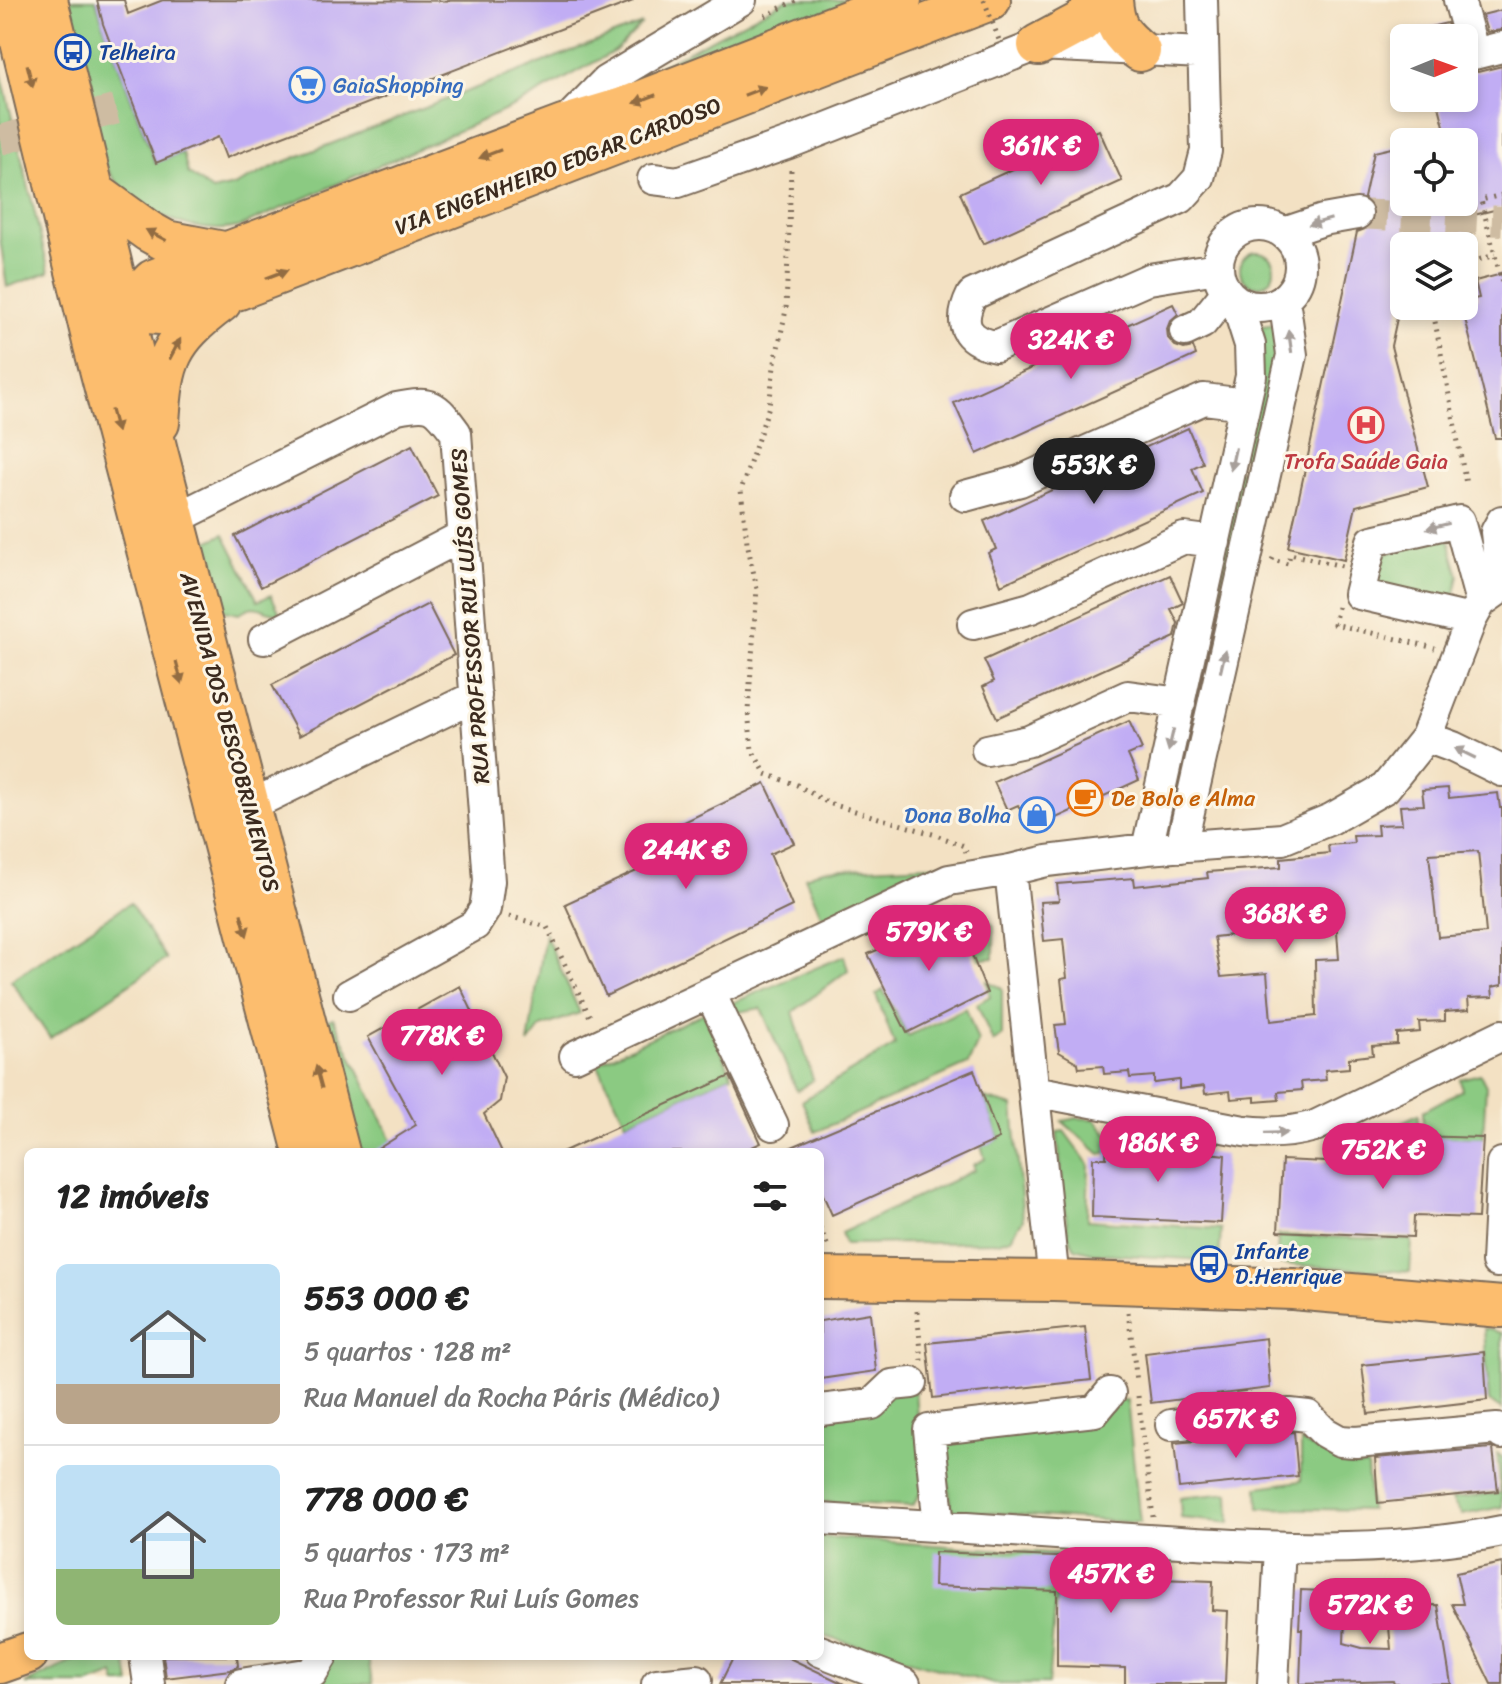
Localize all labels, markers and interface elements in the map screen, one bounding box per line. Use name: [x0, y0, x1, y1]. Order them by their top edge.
north arrow: [1390, 24, 1478, 112]
map controls: [1390, 24, 1478, 320]
bus stop icon: Telheira: [54, 33, 92, 71]
place label: Telheira: [99, 33, 176, 72]
one-way arrow: [24, 63, 36, 88]
supermarket icon: GaiaShopping: [288, 66, 326, 104]
place label: GaiaShopping: [333, 66, 464, 105]
one-way arrow: [744, 84, 768, 97]
street label: VIA ENGENHEIRO EDGAR CARDOSO: [389, 86, 727, 246]
one-way arrow: [633, 93, 657, 106]
pin: 361K €: [976, 119, 1106, 187]
text: 361K €: [1001, 122, 1081, 168]
button: locate: [1390, 128, 1478, 216]
one-way arrow: [478, 148, 502, 161]
one-way arrow: [1307, 216, 1332, 228]
one-way arrow: [145, 228, 168, 241]
button: layers: [1390, 232, 1478, 320]
one-way arrow: [266, 267, 290, 280]
pin: 324K €: [1006, 313, 1136, 381]
text: 324K €: [1028, 316, 1114, 362]
one-way arrow: [1283, 329, 1296, 354]
one-way arrow: [169, 337, 182, 360]
hospital icon: Trofa Saúde Gaia: [1347, 406, 1385, 444]
one-way arrow: [108, 409, 120, 434]
pin: 553K €: [1029, 438, 1159, 506]
text: 553K €: [1051, 441, 1137, 487]
place label: Trofa Saúde Gaia: [1284, 442, 1448, 481]
street label: RUA PROFESSOR RUI LUÍS GOMES: [439, 447, 501, 785]
one-way arrow: [1226, 447, 1239, 472]
one-way arrow: [1425, 520, 1450, 533]
street label: AVENIDA DOS DESCOBRIMENTOS: [168, 566, 292, 897]
one-way arrow: [1217, 649, 1230, 674]
one-way arrow: [173, 661, 186, 686]
one-way arrow: [1164, 728, 1177, 753]
one-way arrow: [1453, 746, 1476, 760]
cafe icon: De Bolo e Alma: [1066, 779, 1104, 817]
place label: De Bolo e Alma: [1111, 779, 1256, 818]
place label: Dona Bolha: [904, 796, 1011, 835]
shop icon: Dona Bolha: [1018, 796, 1056, 834]
pin: 244K €: [621, 823, 751, 891]
text: 244K €: [642, 826, 730, 872]
pin: 368K €: [1220, 887, 1350, 955]
text: 368K €: [1243, 890, 1327, 936]
pin: 579K €: [864, 905, 994, 973]
text: 579K €: [886, 908, 972, 954]
one-way arrow: [239, 912, 251, 937]
pin: 778K €: [377, 1009, 507, 1077]
text: 778K €: [399, 1012, 485, 1058]
one-way arrow: [313, 1064, 325, 1089]
pin: 186K €: [1093, 1116, 1223, 1184]
text: 186K €: [1117, 1119, 1199, 1165]
pin: 752K €: [1318, 1123, 1448, 1191]
text: 752K €: [1340, 1126, 1426, 1172]
one-way arrow: [1264, 1127, 1289, 1139]
text: 12 imóveis: [56, 1166, 208, 1226]
icon: filters: [748, 1174, 792, 1218]
place label: Infante D.Henrique: [1234, 1232, 1342, 1296]
bus stop icon: Infante D.Henrique: [1190, 1245, 1228, 1283]
text: 553 000 €: [304, 1268, 469, 1328]
icon: home: [120, 1296, 216, 1392]
text: 5 quartos · 128 m²: [304, 1328, 512, 1374]
text: Rua Manuel da Rocha Páris (Médico): [304, 1374, 718, 1420]
pin: 657K €: [1171, 1392, 1301, 1460]
text: 657K €: [1193, 1395, 1279, 1441]
text: 778 000 €: [304, 1469, 468, 1529]
icon: home: [120, 1497, 216, 1593]
text: 5 quartos · 173 m²: [304, 1529, 510, 1575]
pin: 457K €: [1046, 1547, 1176, 1615]
text: 457K €: [1068, 1550, 1154, 1596]
text: Rua Professor Rui Luís Gomes: [304, 1575, 639, 1621]
pin: 572K €: [1305, 1578, 1435, 1646]
text: 572K €: [1327, 1581, 1413, 1627]

